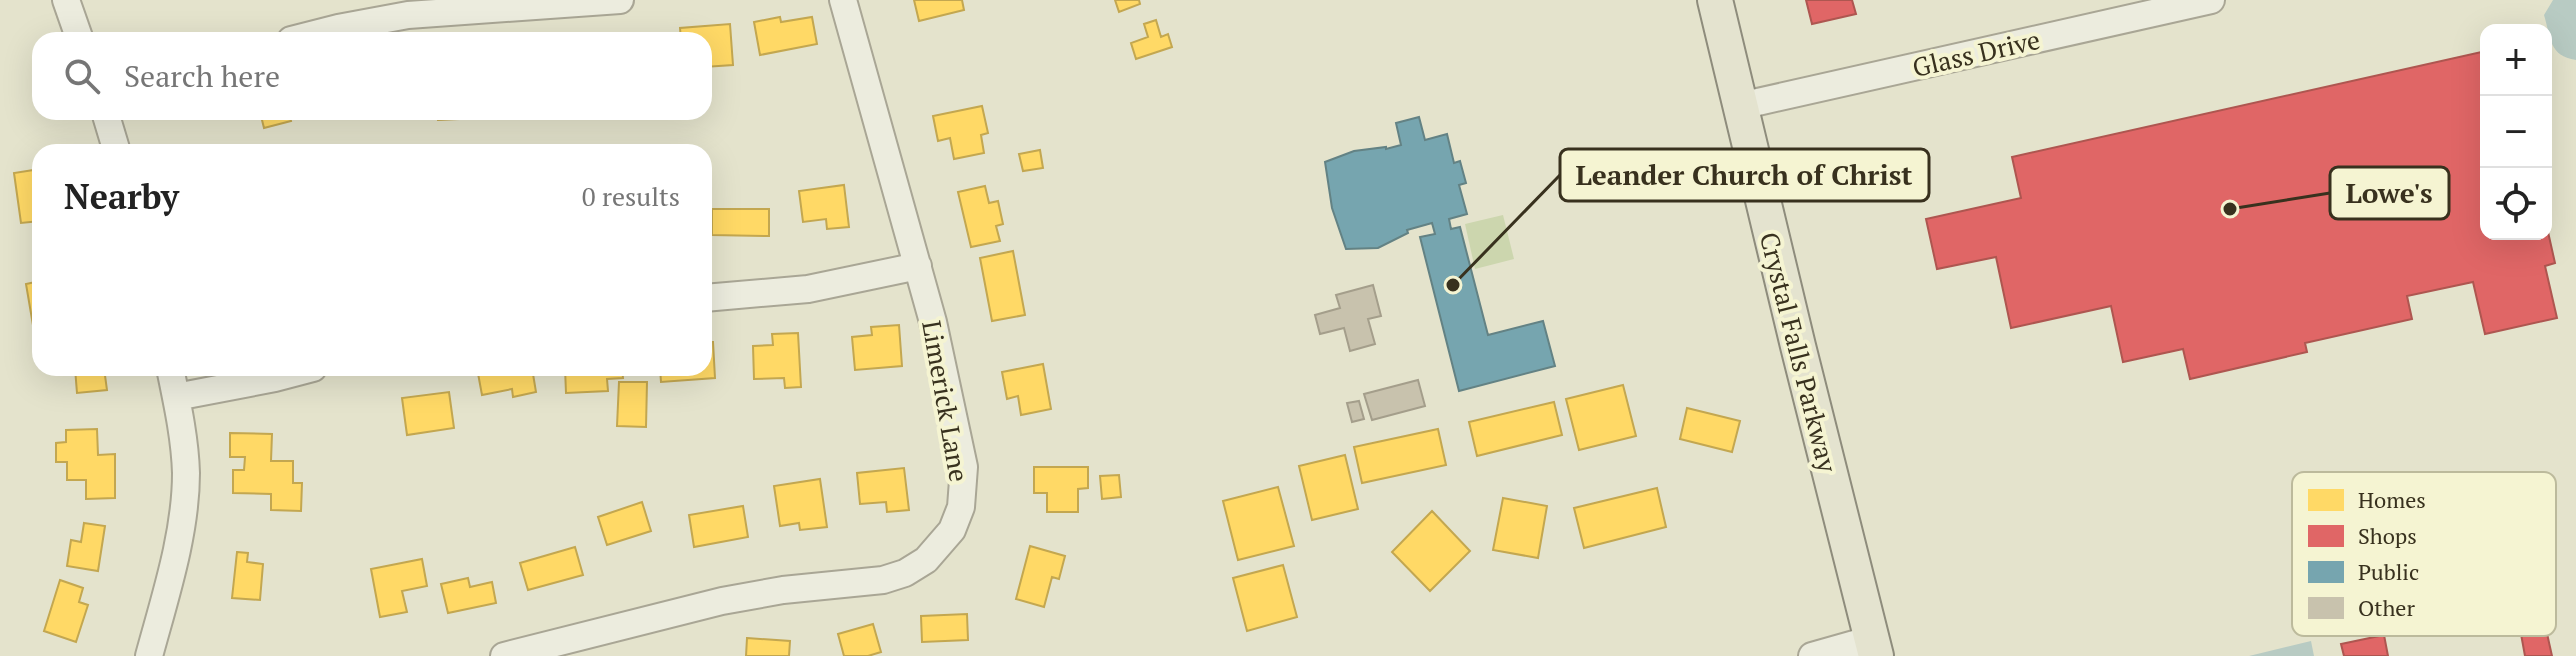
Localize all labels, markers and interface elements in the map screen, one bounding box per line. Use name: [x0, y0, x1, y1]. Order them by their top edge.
street label: Glass Drive: [1909, 22, 2043, 84]
map controls: [2480, 24, 2552, 240]
button: +: [2480, 24, 2552, 96]
search box: [32, 32, 712, 120]
icon: search: [60, 54, 104, 98]
text: Search here: [124, 56, 280, 96]
button: −: [2480, 96, 2552, 168]
callout: Leander Church of Christ: [1560, 149, 1929, 201]
text: Leander Church of Christ: [1575, 156, 1913, 193]
callout: Lowe's: [2330, 167, 2449, 219]
button: locate: [2480, 168, 2552, 240]
text: Nearby: [64, 174, 179, 219]
text: Lowe's: [2345, 174, 2433, 211]
text: 0 results: [582, 179, 680, 213]
street label: Crystal Falls Parkway: [1753, 228, 1845, 476]
street label: Limerick Lane: [915, 318, 977, 484]
legend: [2292, 472, 2556, 636]
text: Homes: [2358, 485, 2426, 514]
text: Shops: [2358, 521, 2417, 550]
text: Public: [2358, 557, 2419, 586]
text: Other: [2358, 593, 2415, 622]

